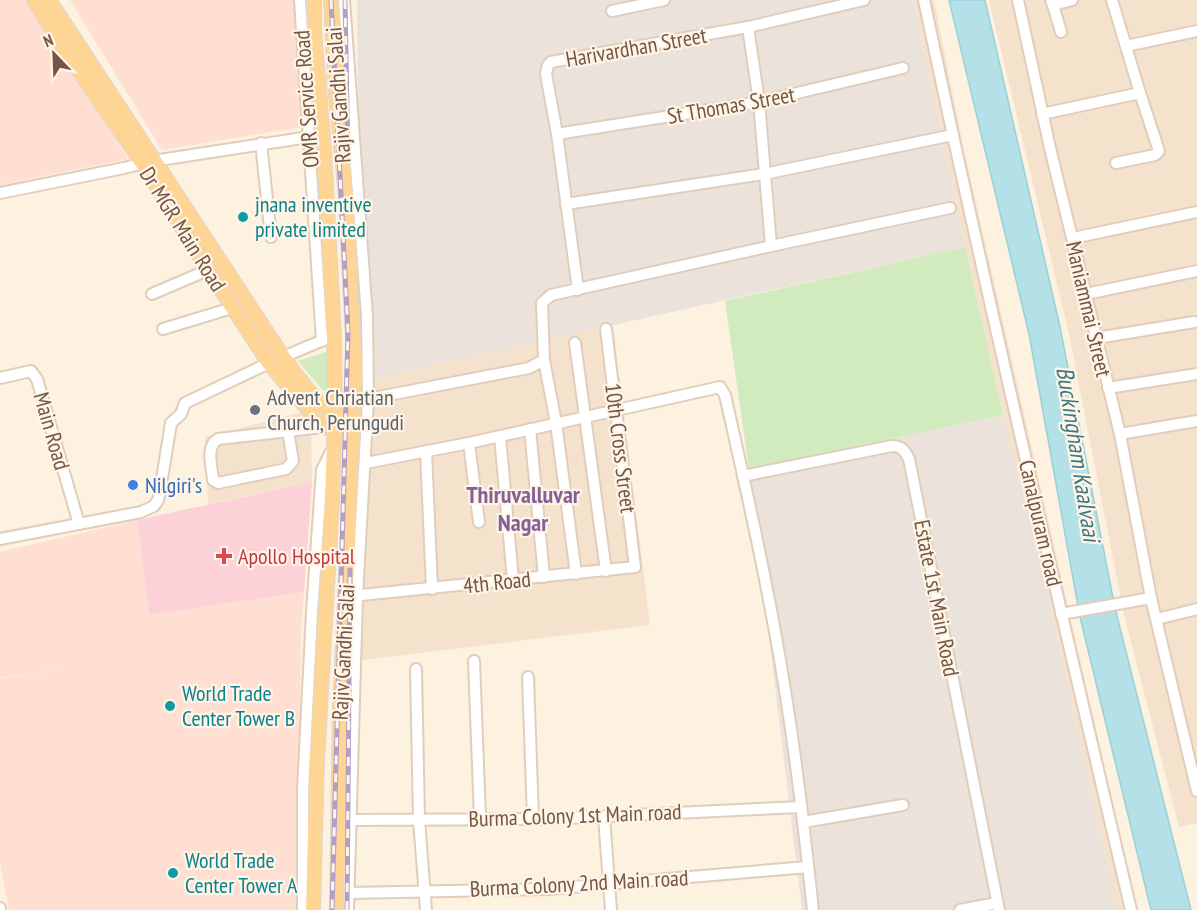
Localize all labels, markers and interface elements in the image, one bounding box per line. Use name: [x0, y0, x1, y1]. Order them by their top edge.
street label: Harivardhan Street: [563, 21, 709, 73]
north arrow: [24, 24, 84, 84]
street label: Rajiv Gandhi Salai: [319, 26, 357, 164]
text: N: [40, 29, 56, 51]
street label: OMR Service Road: [287, 29, 325, 169]
street label: St Thomas Street: [665, 80, 797, 130]
street label: Dr MGR Main Road: [134, 161, 232, 297]
place label: jnana inventive private limited: [255, 190, 371, 243]
marker: jnana inventive private limited: [236, 210, 250, 224]
street label: Maniammai Street: [1060, 238, 1118, 380]
water label: Buckingham Kaalvaai: [1049, 364, 1108, 546]
street label: 10th Cross Street: [599, 381, 643, 515]
place label: Advent Chriatian Church, Perungudi: [267, 383, 404, 436]
street label: Main Road: [28, 389, 76, 473]
marker: Advent Chriatian Church, Perungudi: [248, 403, 262, 417]
street label: Canalpuram road: [1013, 457, 1069, 589]
place label: Nilgiri's: [145, 471, 202, 499]
marker: Nilgiri's: [126, 478, 140, 492]
district label: Thiruvalluvar Nagar: [466, 479, 581, 538]
street label: Estate 1st Main Road: [908, 517, 966, 679]
place label: Apollo Hospital: [238, 542, 356, 570]
marker: Apollo Hospital: [215, 547, 233, 565]
street label: 4th Road: [462, 565, 532, 599]
street label: Rajiv Gandhi Salai: [325, 583, 361, 721]
place label: World Trade Center Tower B: [182, 679, 295, 732]
marker: World Trade Center Tower B: [163, 699, 177, 713]
street label: Burma Colony 1st Main road: [468, 797, 682, 833]
place label: World Trade Center Tower A: [185, 846, 298, 899]
street label: Burma Colony 2nd Main road: [469, 863, 689, 903]
marker: World Trade Center Tower A: [166, 866, 180, 880]

